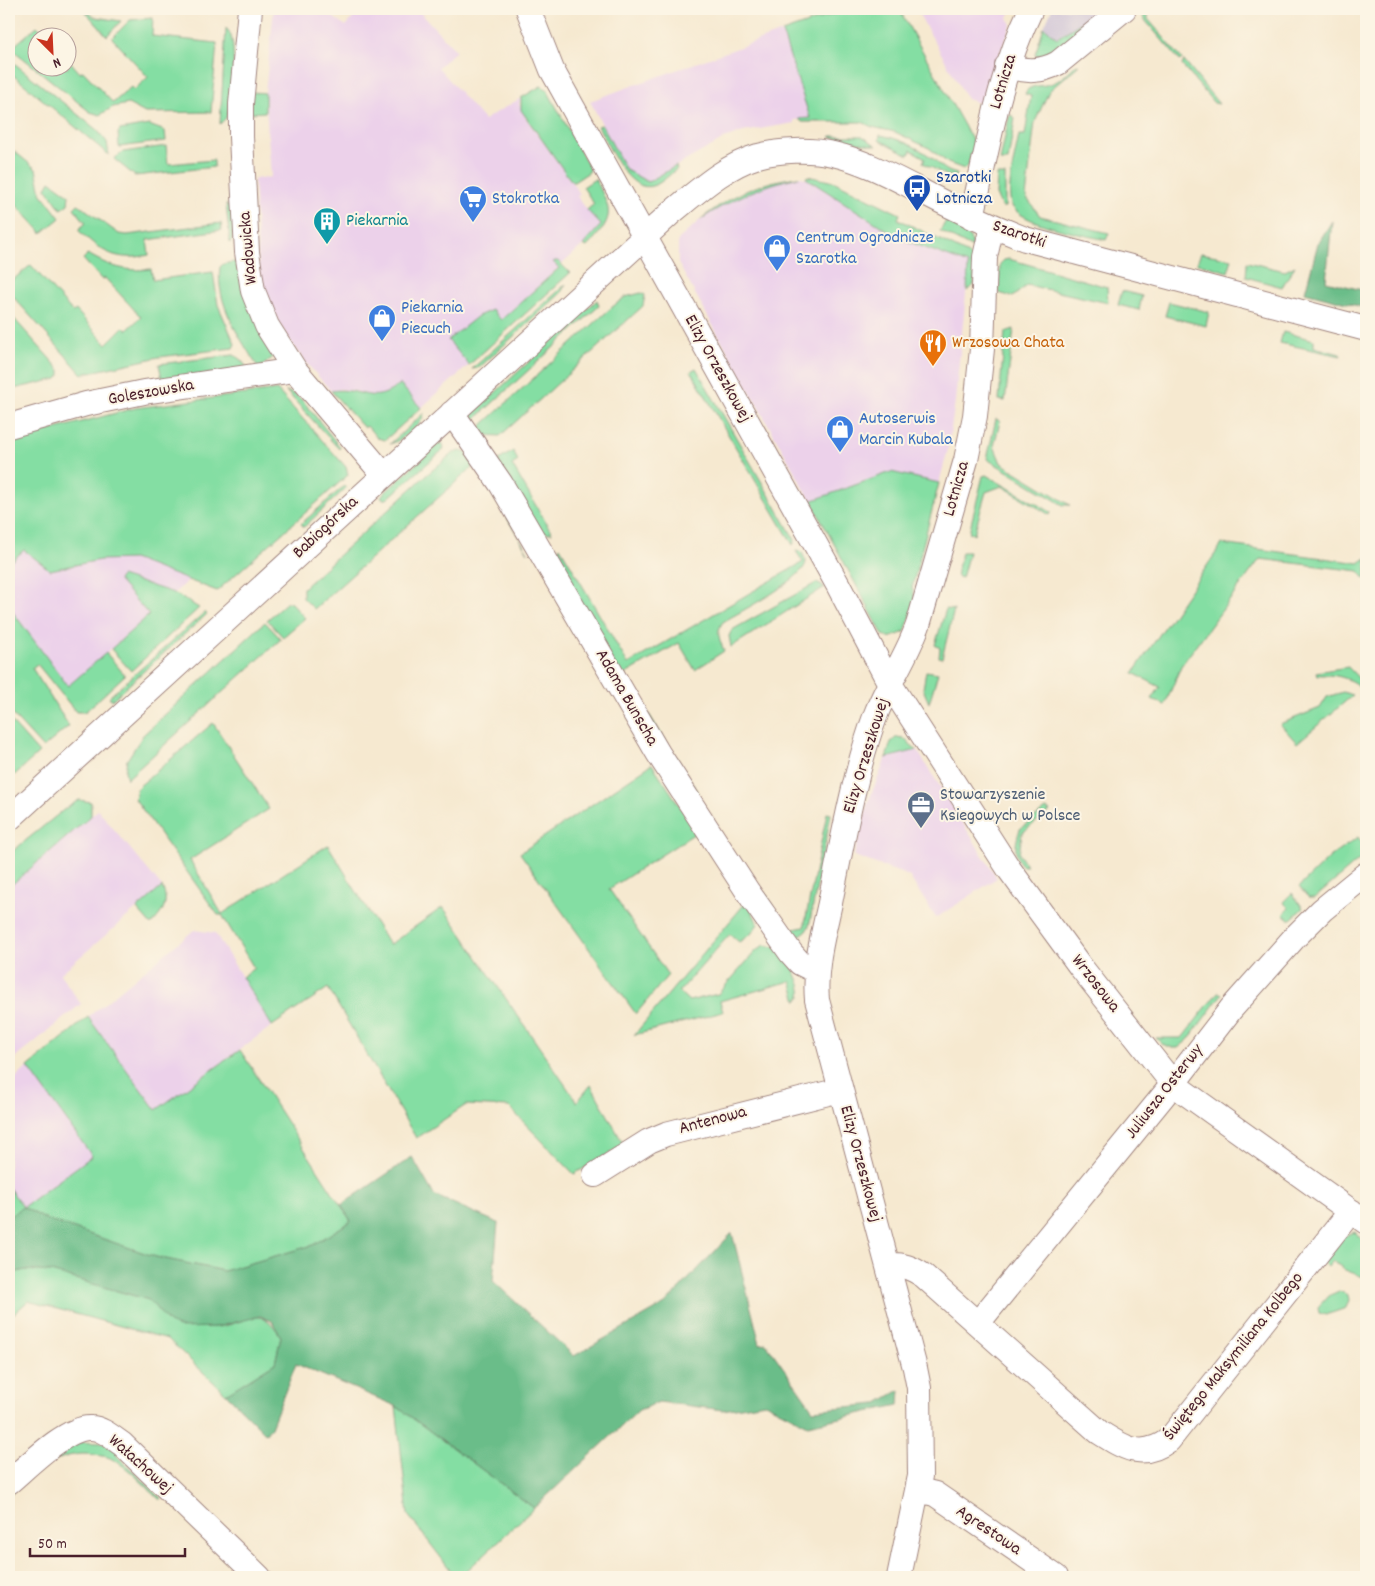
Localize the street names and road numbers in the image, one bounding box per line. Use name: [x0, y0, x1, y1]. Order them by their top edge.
street label: Lotnicza: [984, 51, 1024, 113]
street label: Wadowicka: [233, 210, 265, 286]
street label: Szarotki: [989, 214, 1049, 256]
street label: Elizy Orzeszkowej: [677, 311, 757, 427]
street label: Goleszowska: [106, 373, 196, 413]
street label: Lotnicza: [937, 458, 977, 519]
street label: Babiogórska: [287, 491, 365, 565]
street label: Adama Bunscha: [588, 645, 664, 751]
street label: Elizy Orzeszkowej: [838, 695, 896, 817]
street label: Wrzosowa: [1064, 950, 1126, 1019]
street label: Juliusza Osterwy: [1120, 1039, 1211, 1145]
street label: Antenowa: [676, 1100, 750, 1142]
street label: Elizy Orzeszkowej: [832, 1103, 888, 1225]
street label: Świętego Maksymiliana Kolbego: [1158, 1267, 1310, 1447]
street label: Wałachowej: [102, 1429, 178, 1501]
street label: Agrestowa: [950, 1500, 1026, 1563]

